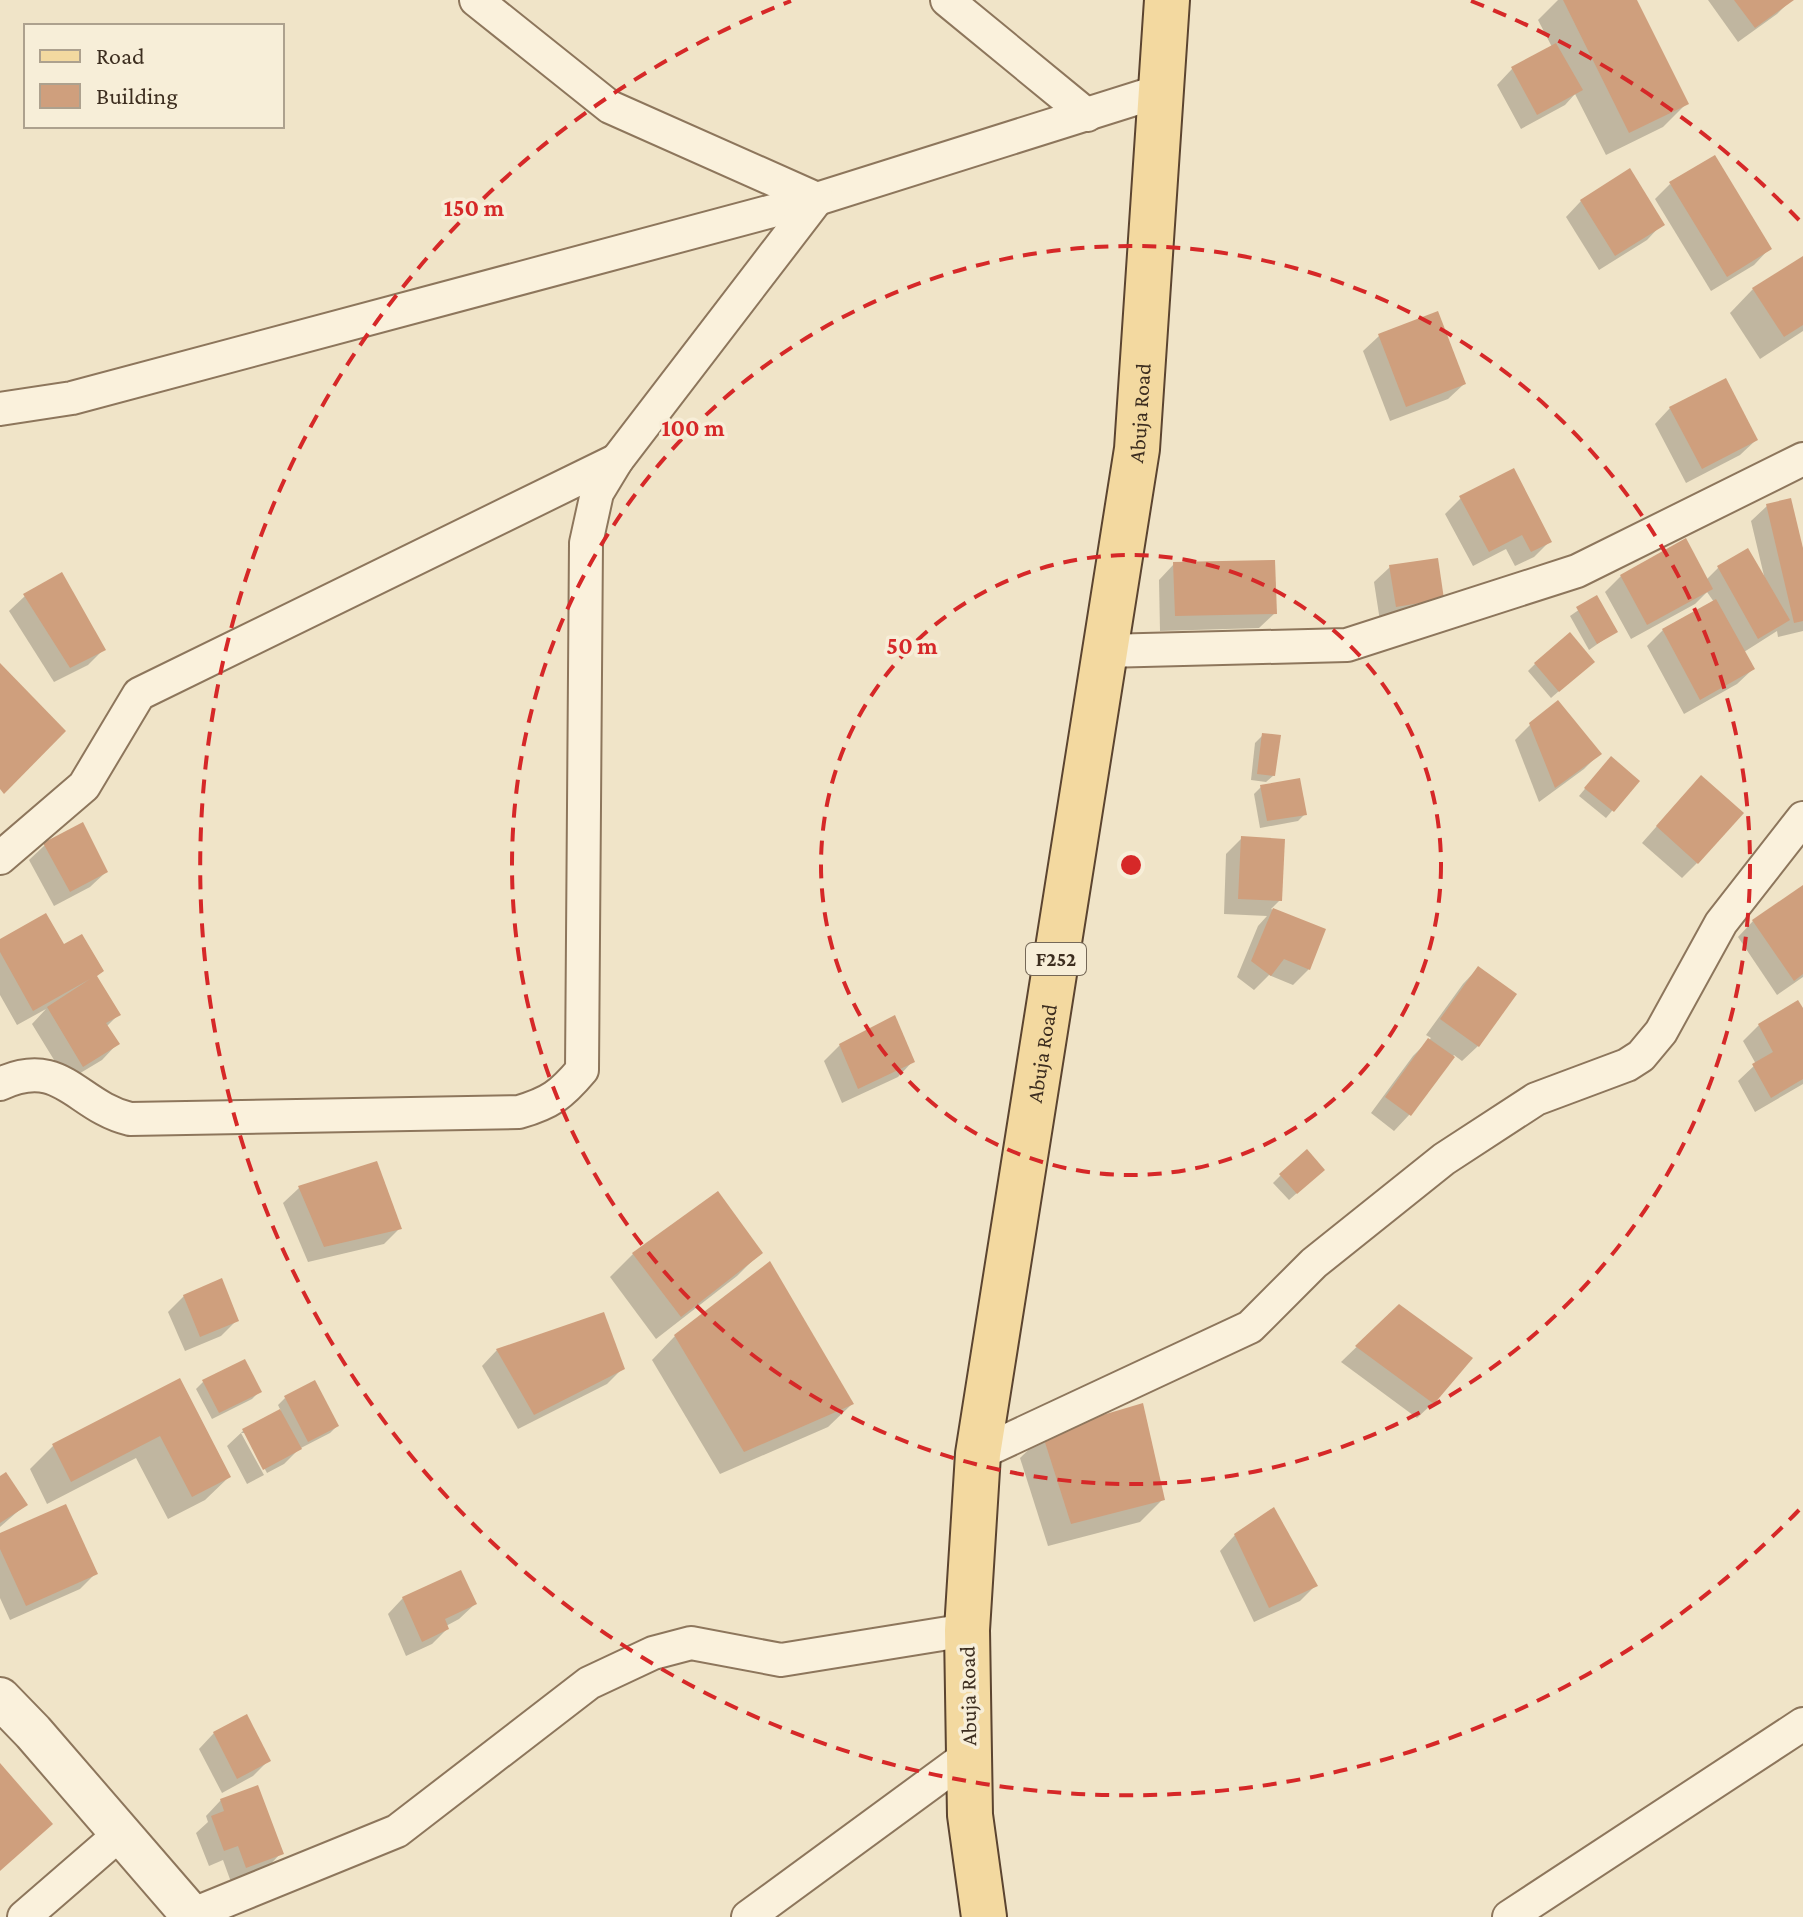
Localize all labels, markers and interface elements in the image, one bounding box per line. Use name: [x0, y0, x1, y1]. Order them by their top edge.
legend: [24, 24, 284, 128]
text: Road: [96, 42, 145, 69]
text: Building: [96, 82, 178, 109]
text: 150 m: [444, 194, 505, 221]
street label: Abuja Road: [1123, 362, 1155, 464]
text: 100 m: [661, 414, 725, 441]
text: 50 m: [886, 632, 938, 659]
centre of rings: [1117, 851, 1145, 879]
road number: F252: [1026, 943, 1086, 975]
street label: Abuja Road: [1021, 1002, 1062, 1105]
street label: Abuja Road: [955, 1646, 981, 1746]

